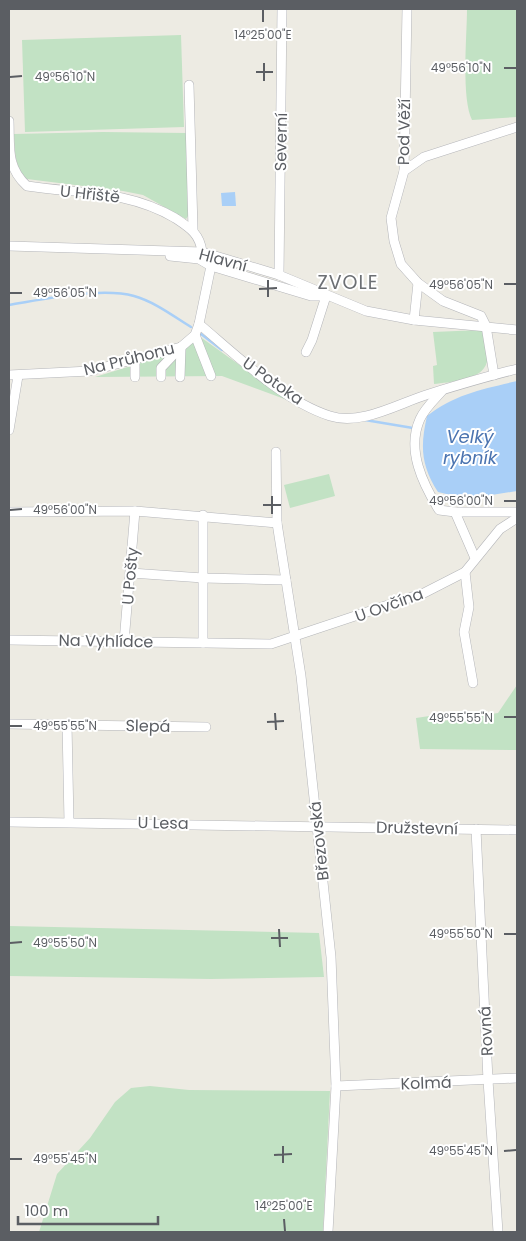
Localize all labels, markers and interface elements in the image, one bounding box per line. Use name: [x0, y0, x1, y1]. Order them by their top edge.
text: 14°25'00"E: [234, 26, 292, 43]
text: 49°56'10"N: [431, 59, 491, 76]
text: 49°56'10"N: [35, 68, 95, 85]
street label: Pod Věží: [392, 98, 416, 165]
street label: Severní: [269, 113, 293, 171]
street label: U Hřiště: [59, 179, 121, 209]
street label: Hlavní: [196, 243, 250, 277]
district label: ZVOLE: [317, 269, 379, 296]
text: 49°56'05"N: [429, 276, 493, 293]
text: 49°56'05"N: [33, 284, 97, 301]
street label: Na Průhonu: [81, 337, 177, 381]
street label: U Potoka: [238, 352, 308, 410]
water label: Velký rybník: [443, 424, 498, 470]
text: 49°56'00"N: [429, 492, 493, 509]
text: 49°56'00"N: [33, 501, 97, 518]
street label: U Pošty: [116, 546, 144, 606]
street label: U Ovčína: [352, 582, 426, 628]
street label: Na Vyhlídce: [58, 629, 154, 653]
text: 49°55'55"N: [429, 709, 493, 726]
street label: Slepá: [125, 714, 171, 738]
text: 49°55'55"N: [33, 717, 97, 734]
street label: Březovská: [303, 800, 335, 882]
street label: U Lesa: [137, 811, 189, 835]
street label: Družstevní: [376, 816, 458, 840]
text: 49°55'50"N: [429, 925, 493, 942]
text: 49°55'50"N: [33, 934, 97, 951]
street label: Rovná: [473, 1005, 499, 1057]
street label: Kolmá: [400, 1071, 452, 1095]
text: 49°55'45"N: [429, 1142, 493, 1159]
text: 49°55'45"N: [33, 1150, 97, 1167]
scale bar: [18, 1194, 158, 1226]
text: 14°25'00"E: [255, 1197, 313, 1214]
text: 100 m: [25, 1200, 68, 1221]

